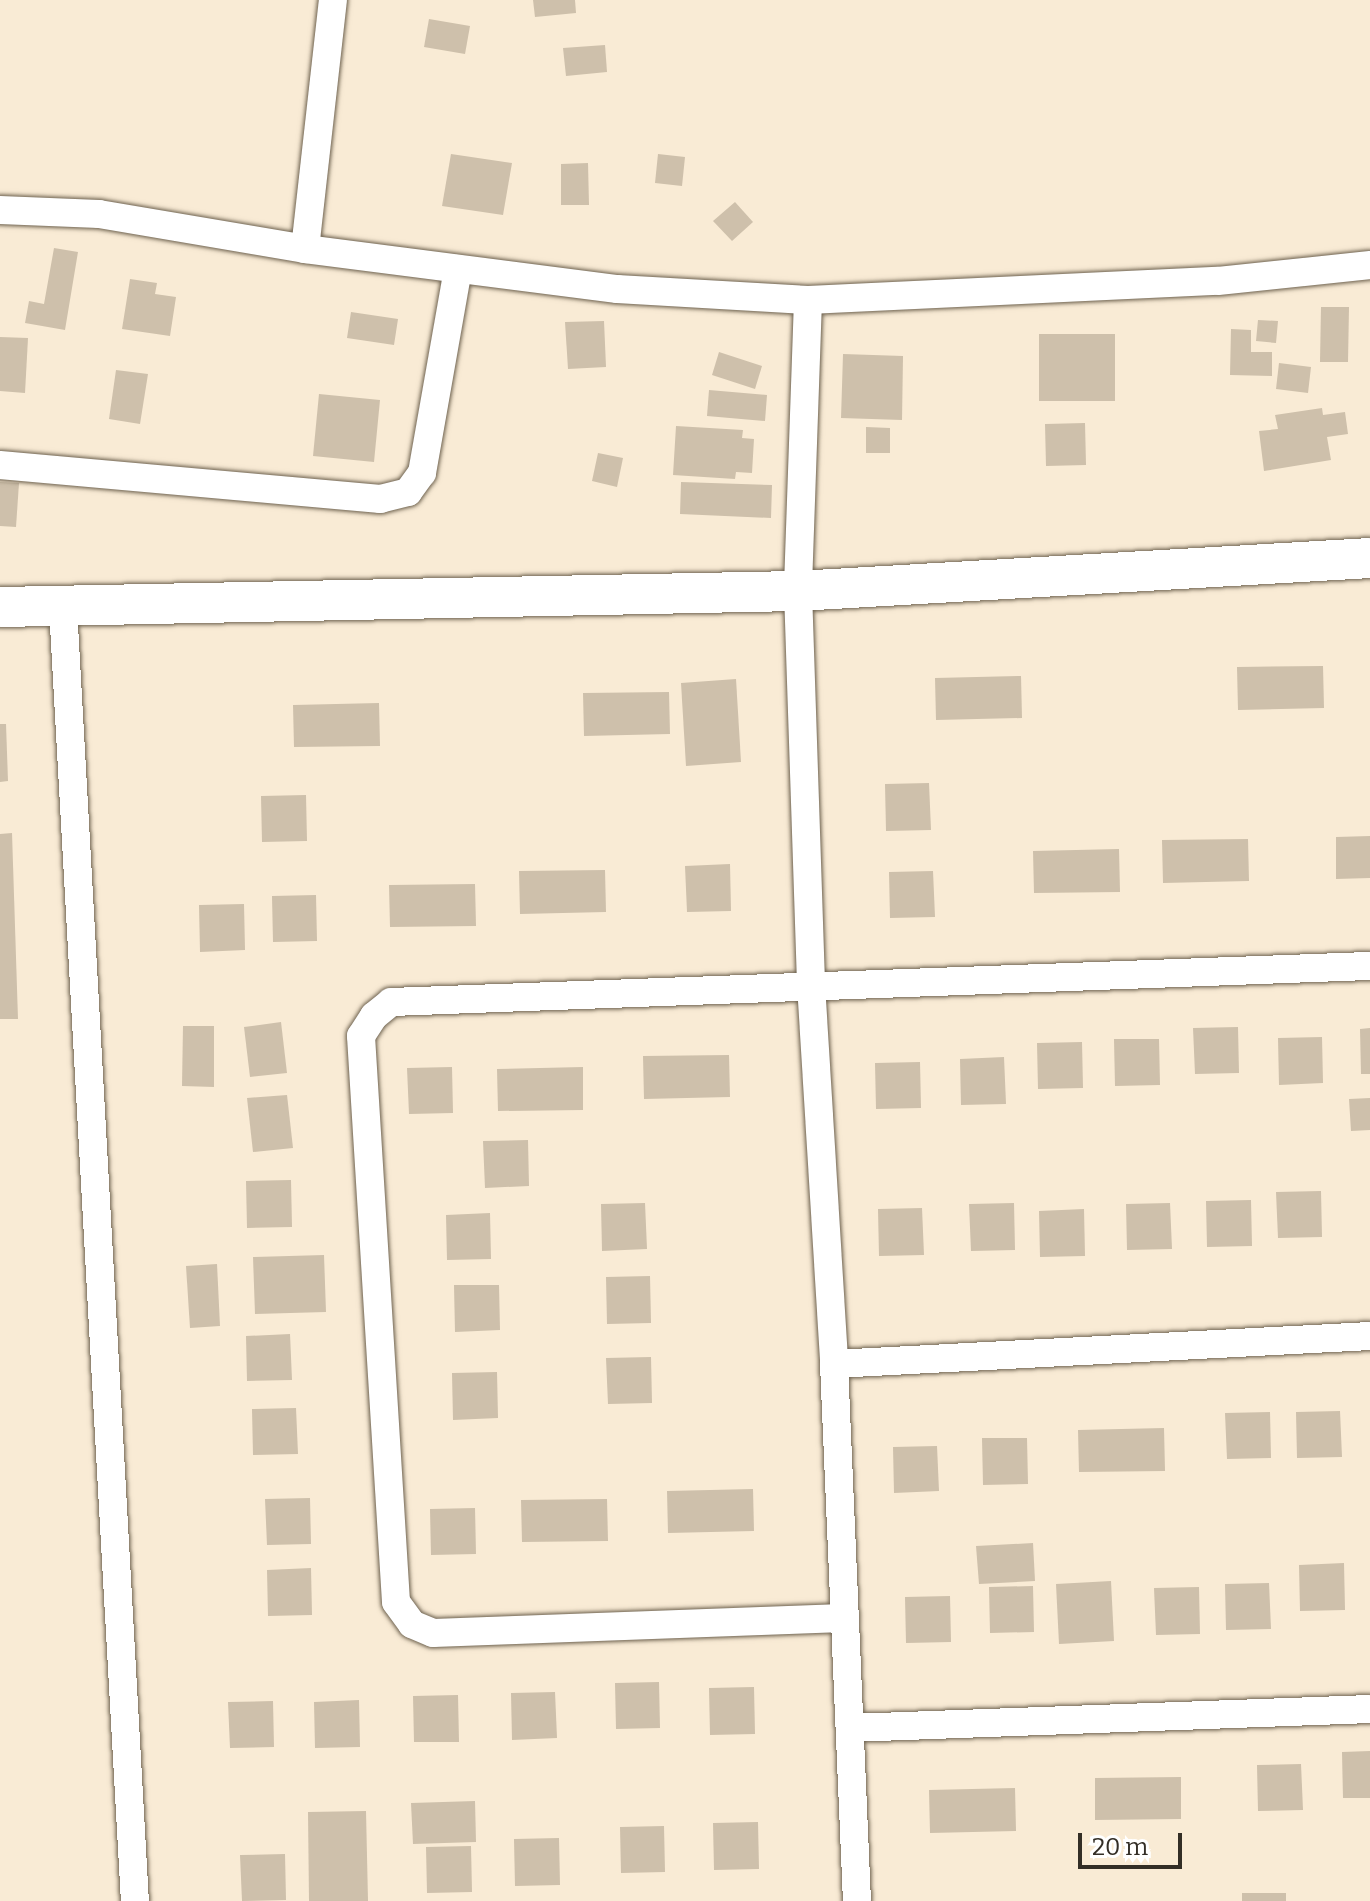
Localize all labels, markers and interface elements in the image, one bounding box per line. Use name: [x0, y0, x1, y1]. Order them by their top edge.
scale bar: [1082, 1817, 1186, 1867]
text: 20 m: [1092, 1833, 1148, 1861]

